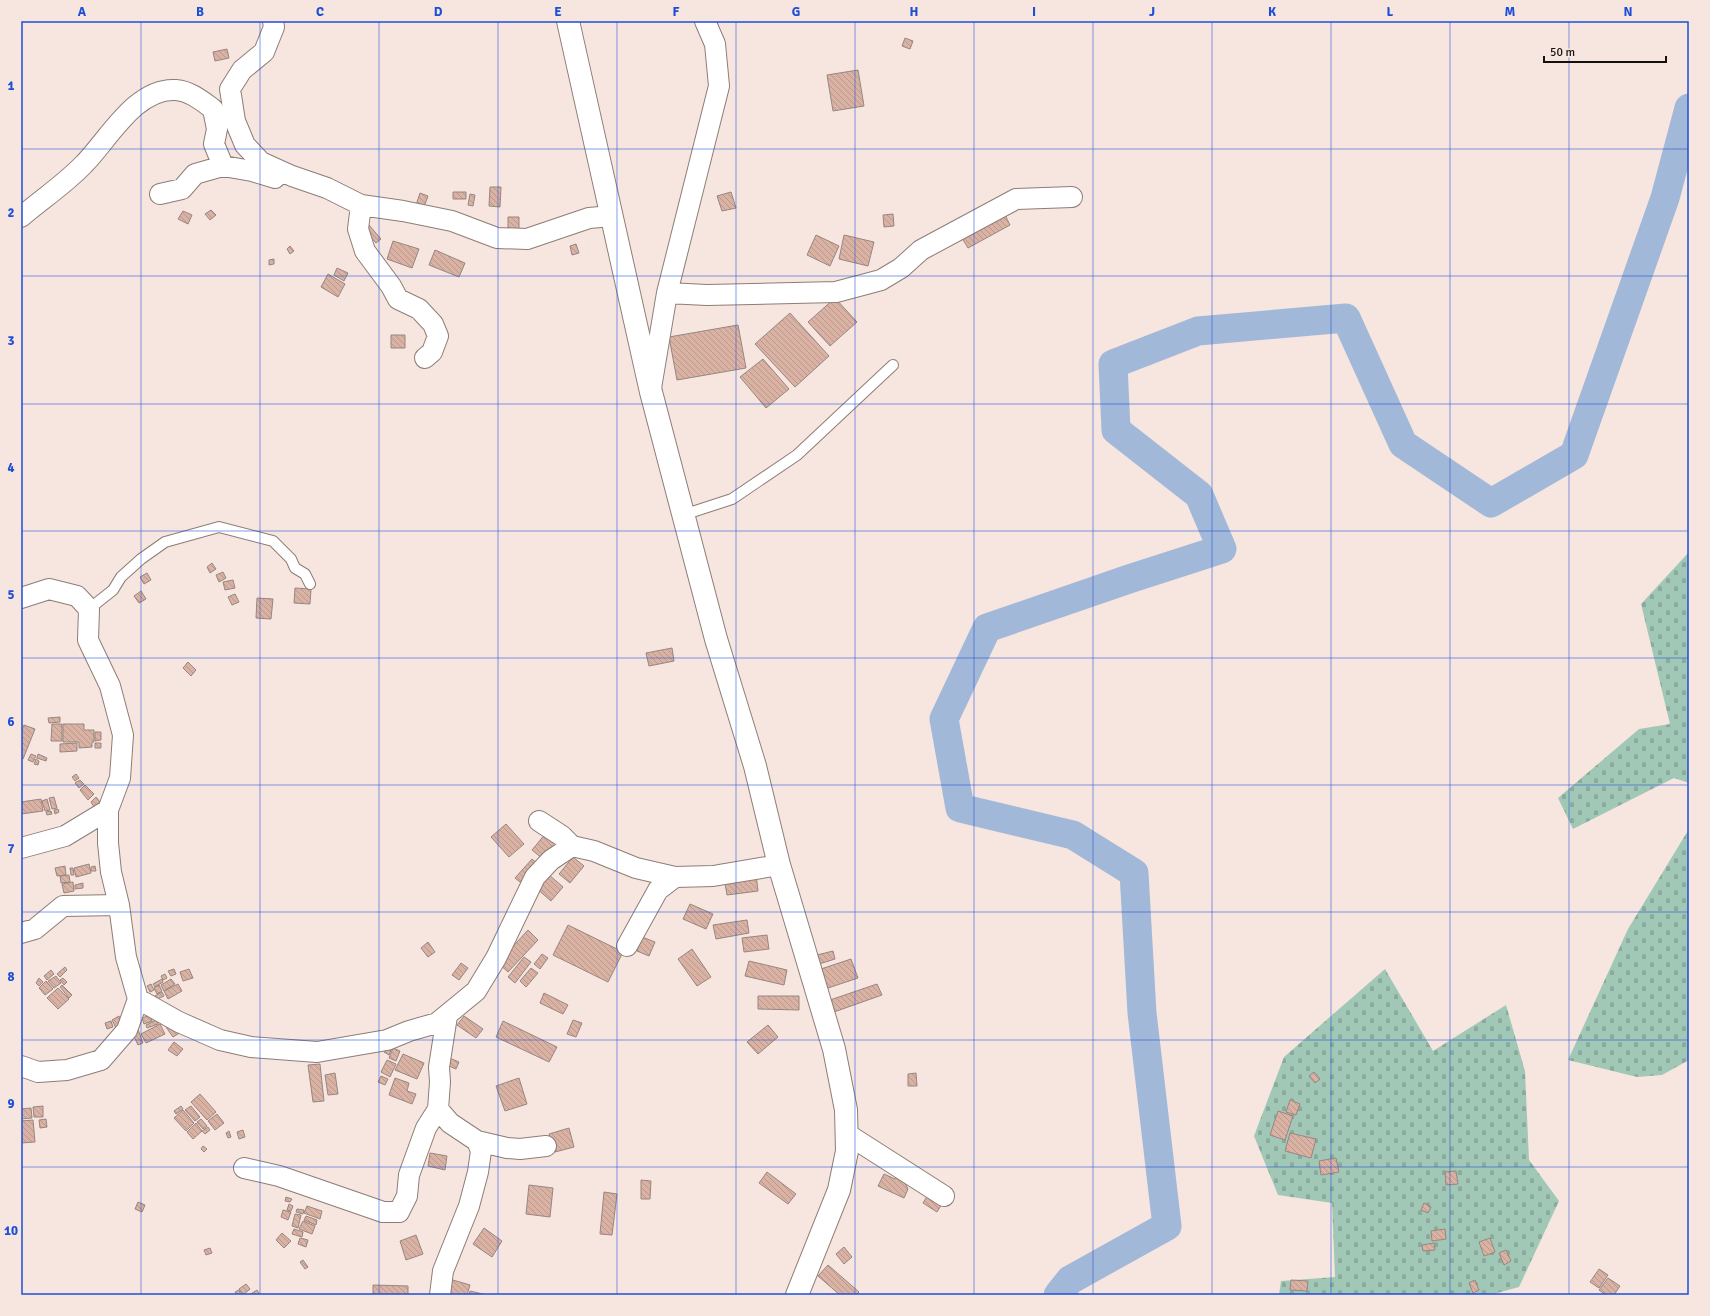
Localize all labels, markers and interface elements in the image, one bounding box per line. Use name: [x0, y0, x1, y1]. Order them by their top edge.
text: A: [78, 4, 87, 20]
text: B: [196, 4, 204, 20]
text: C: [316, 4, 324, 20]
text: D: [434, 4, 443, 20]
text: E: [554, 4, 562, 20]
text: F: [673, 4, 680, 20]
text: G: [792, 4, 800, 20]
text: H: [910, 4, 918, 20]
text: I: [1032, 4, 1036, 20]
text: J: [1149, 4, 1155, 20]
text: K: [1268, 4, 1276, 20]
text: L: [1387, 4, 1394, 20]
text: M: [1505, 4, 1516, 20]
text: N: [1623, 4, 1633, 20]
scale bar: [1544, 38, 1666, 64]
text: 50 m: [1550, 45, 1575, 60]
text: 1: [7, 78, 15, 94]
text: 2: [7, 205, 15, 221]
text: 3: [7, 333, 15, 349]
text: 4: [7, 460, 15, 476]
text: 5: [7, 587, 15, 603]
text: 6: [7, 714, 15, 730]
text: 7: [7, 841, 15, 857]
text: 8: [7, 969, 15, 985]
text: 9: [7, 1096, 15, 1112]
text: 10: [4, 1223, 18, 1239]

